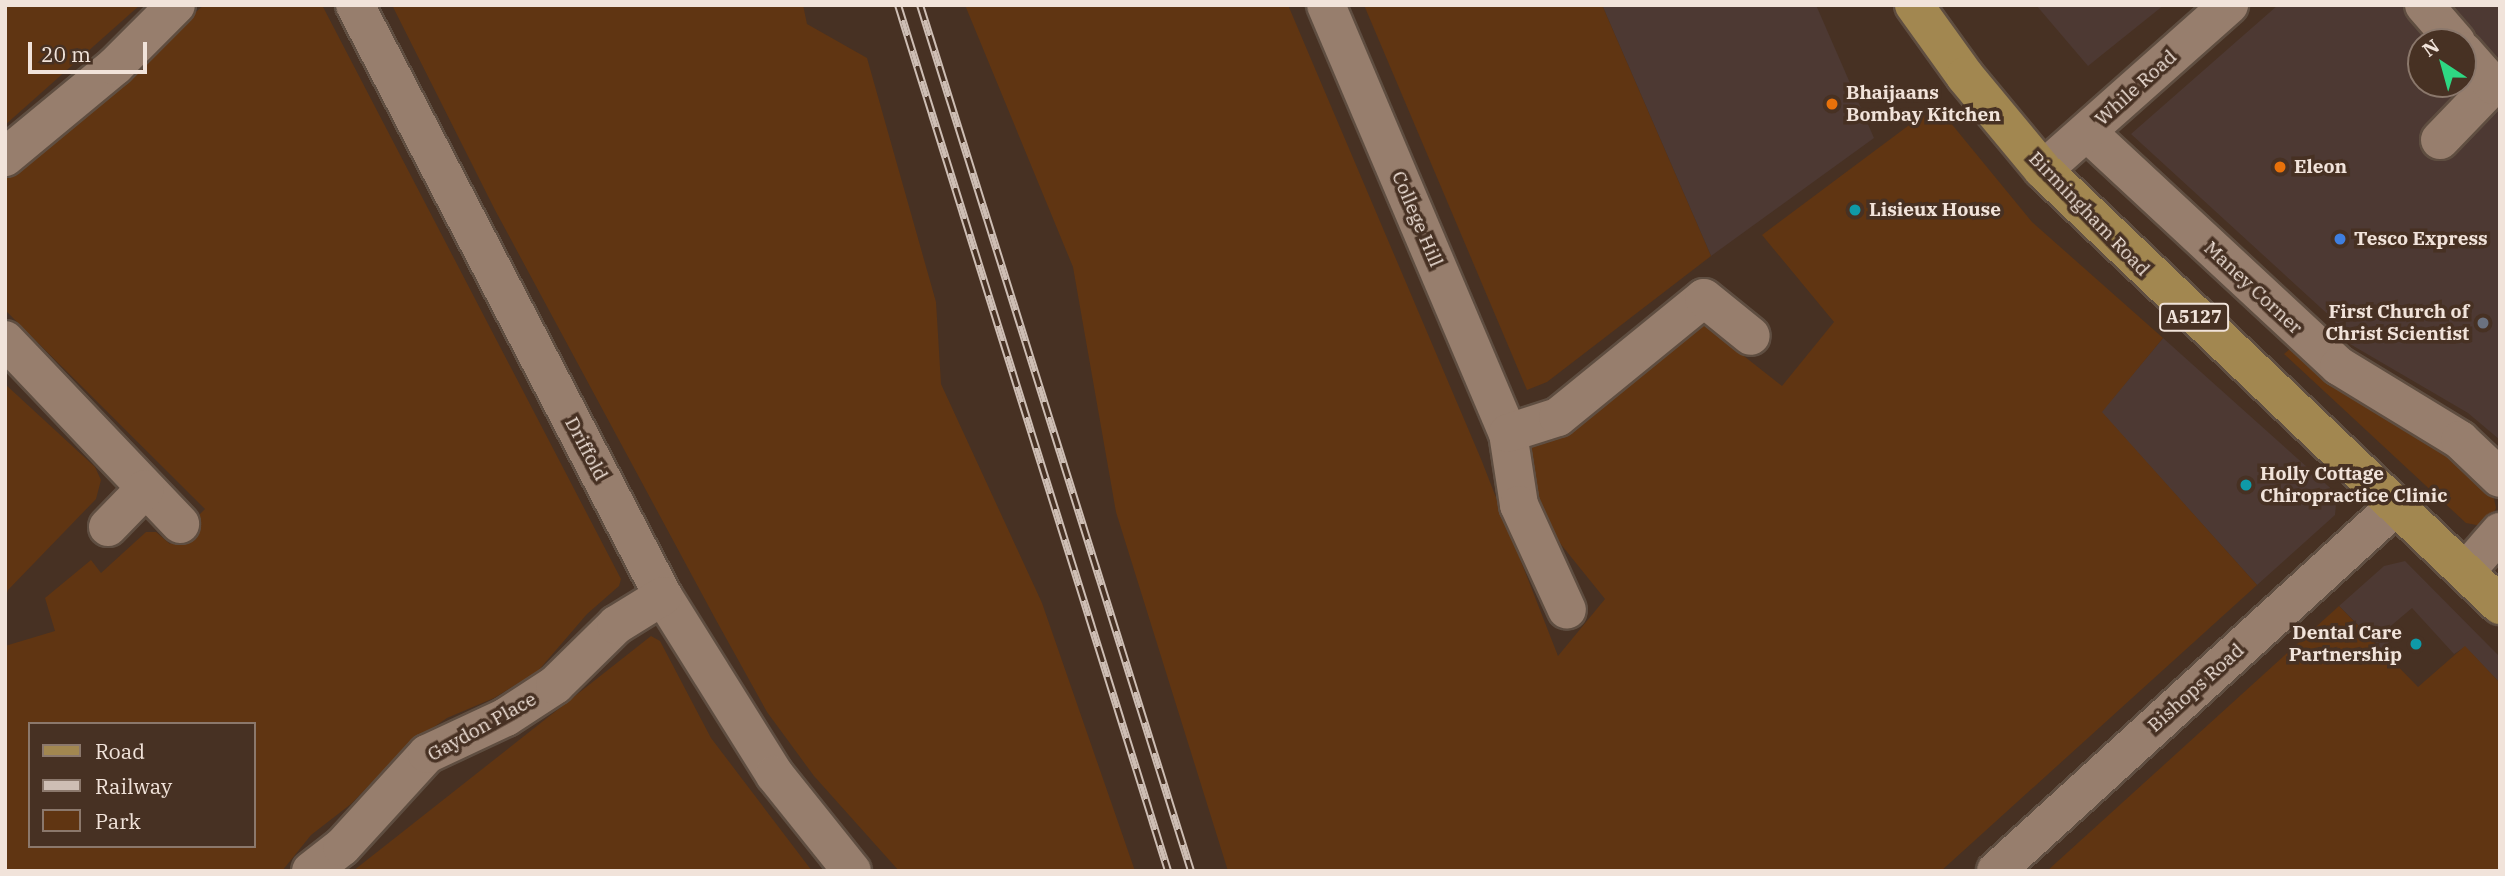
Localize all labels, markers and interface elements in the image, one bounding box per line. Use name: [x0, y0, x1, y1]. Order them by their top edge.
scale bar: [32, 28, 150, 72]
north arrow: [2407, 28, 2477, 98]
text: N: [2418, 34, 2444, 62]
text: 20 m: [41, 40, 91, 68]
street label: While Road: [2091, 45, 2181, 131]
place label: Bhaijaans Bombay Kitchen: [1846, 82, 2001, 126]
marker: Bhaijaans Bombay Kitchen: [1824, 96, 1840, 112]
street label: Birmingham Road: [2024, 147, 2154, 281]
place label: Eleon: [2294, 156, 2347, 178]
marker: Eleon: [2272, 159, 2288, 175]
street label: College Hill: [1387, 168, 1447, 270]
place label: Lisieux House: [1869, 199, 2001, 221]
marker: Lisieux House: [1847, 202, 1863, 218]
place label: Tesco Express: [2354, 228, 2488, 250]
marker: Tesco Express: [2332, 231, 2348, 247]
street label: Maney Corner: [2199, 237, 2307, 339]
place label: First Church of Christ Scientist: [2325, 301, 2469, 345]
road number: A5127: [2159, 302, 2229, 332]
marker: First Church of Christ Scientist: [2475, 315, 2491, 331]
street label: Driffold: [560, 413, 612, 485]
place label: Holly Cottage Chiropractice Clinic: [2260, 463, 2447, 507]
marker: Holly Cottage Chiropractice Clinic: [2238, 477, 2254, 493]
place label: Dental Care Partnership: [2289, 622, 2402, 666]
marker: Dental Care Partnership: [2408, 636, 2424, 652]
street label: Bishops Road: [2143, 639, 2249, 737]
street label: Gaydon Place: [424, 688, 540, 766]
legend: [28, 722, 256, 848]
text: Road: [95, 737, 145, 765]
text: Railway: [95, 772, 172, 800]
text: Park: [95, 807, 141, 835]

